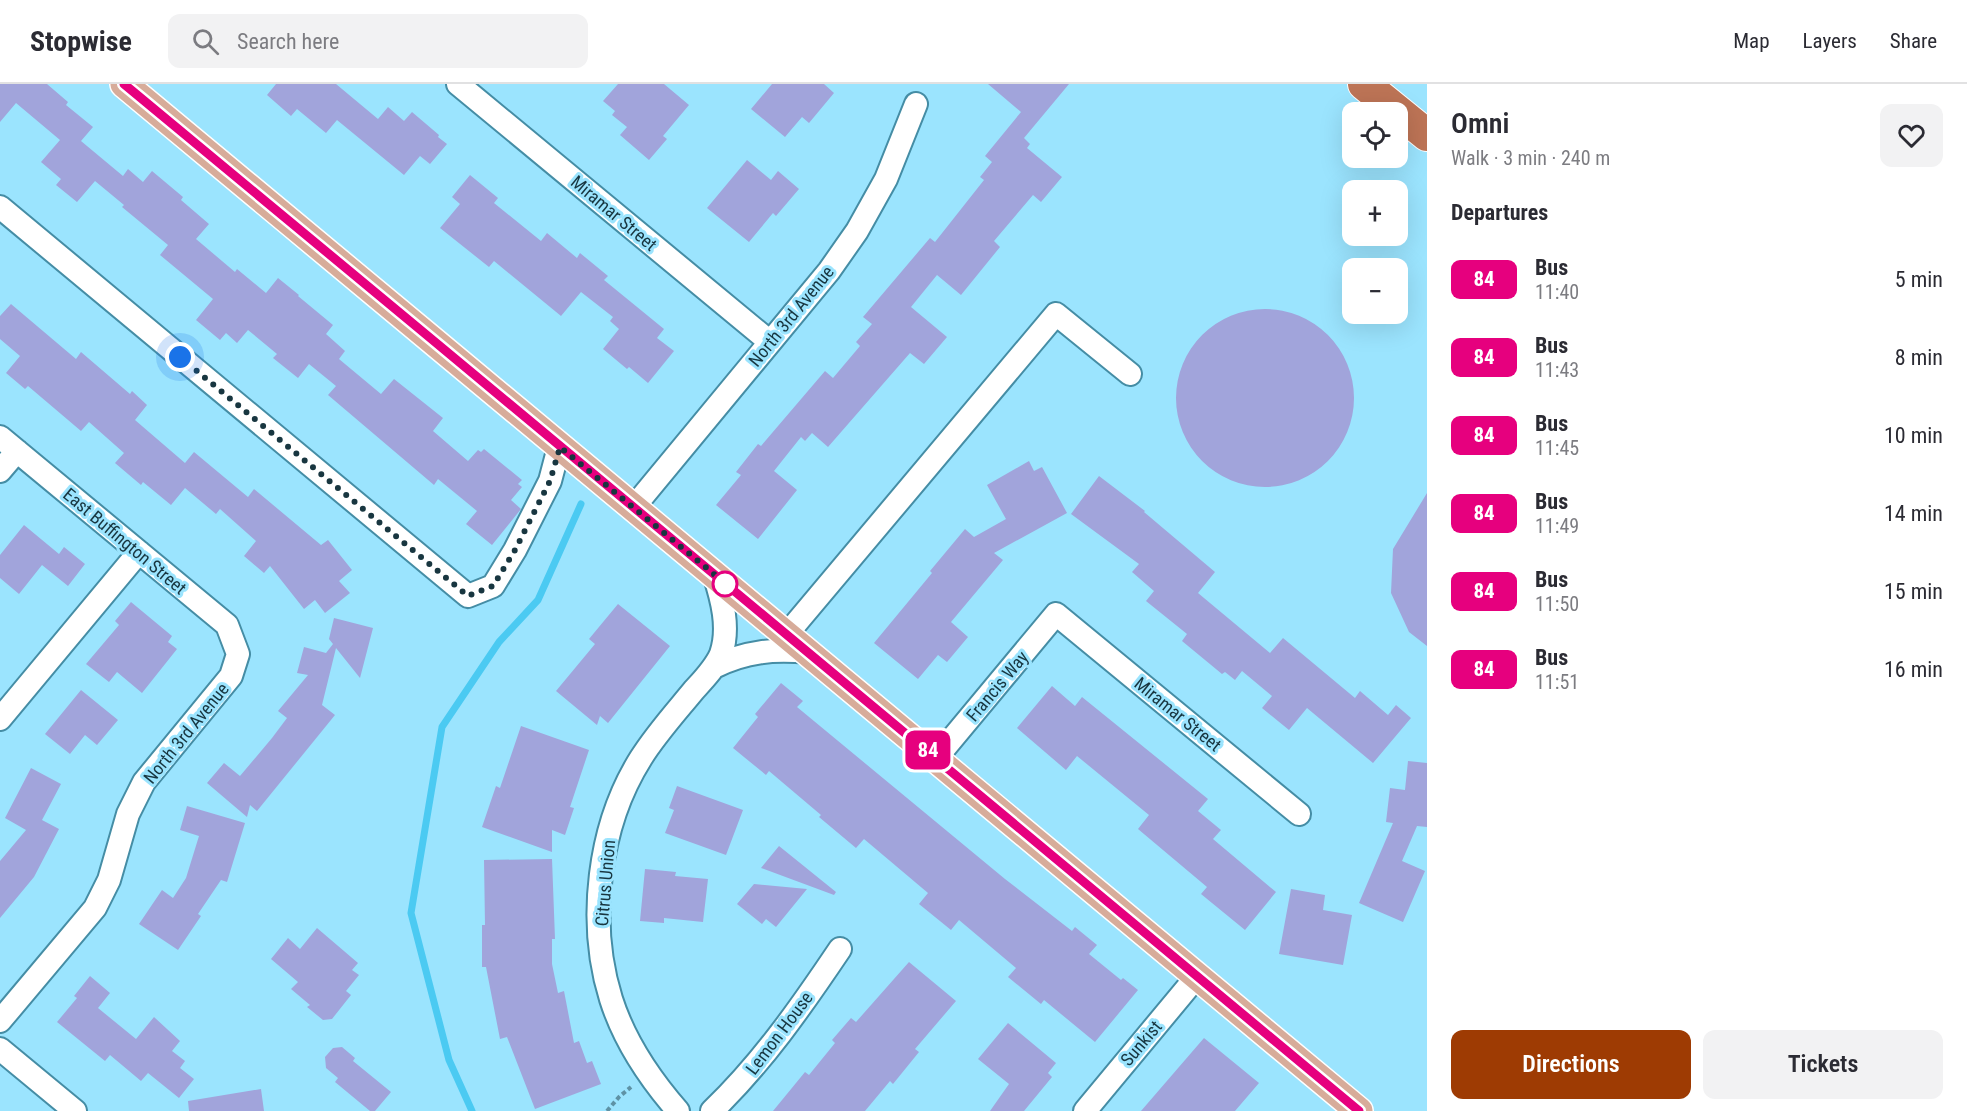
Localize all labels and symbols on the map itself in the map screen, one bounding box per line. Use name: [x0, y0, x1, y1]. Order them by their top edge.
street label: Miramar Street: [567, 171, 661, 255]
street label: North 3rd Avenue: [744, 261, 838, 371]
your location: [165, 342, 195, 372]
street label: East Buffington Street: [59, 483, 191, 599]
unlabelled marker: [712, 571, 738, 597]
street label: Francis Way: [962, 646, 1033, 725]
street label: Miramar Street: [1130, 673, 1226, 755]
street label: North 3rd Avenue: [139, 678, 233, 788]
line badge: 84: [901, 730, 955, 770]
street label: Citrus Union: [591, 839, 619, 927]
street label: Lemon House: [741, 988, 817, 1078]
street label: Sunkist: [1116, 1016, 1166, 1070]

